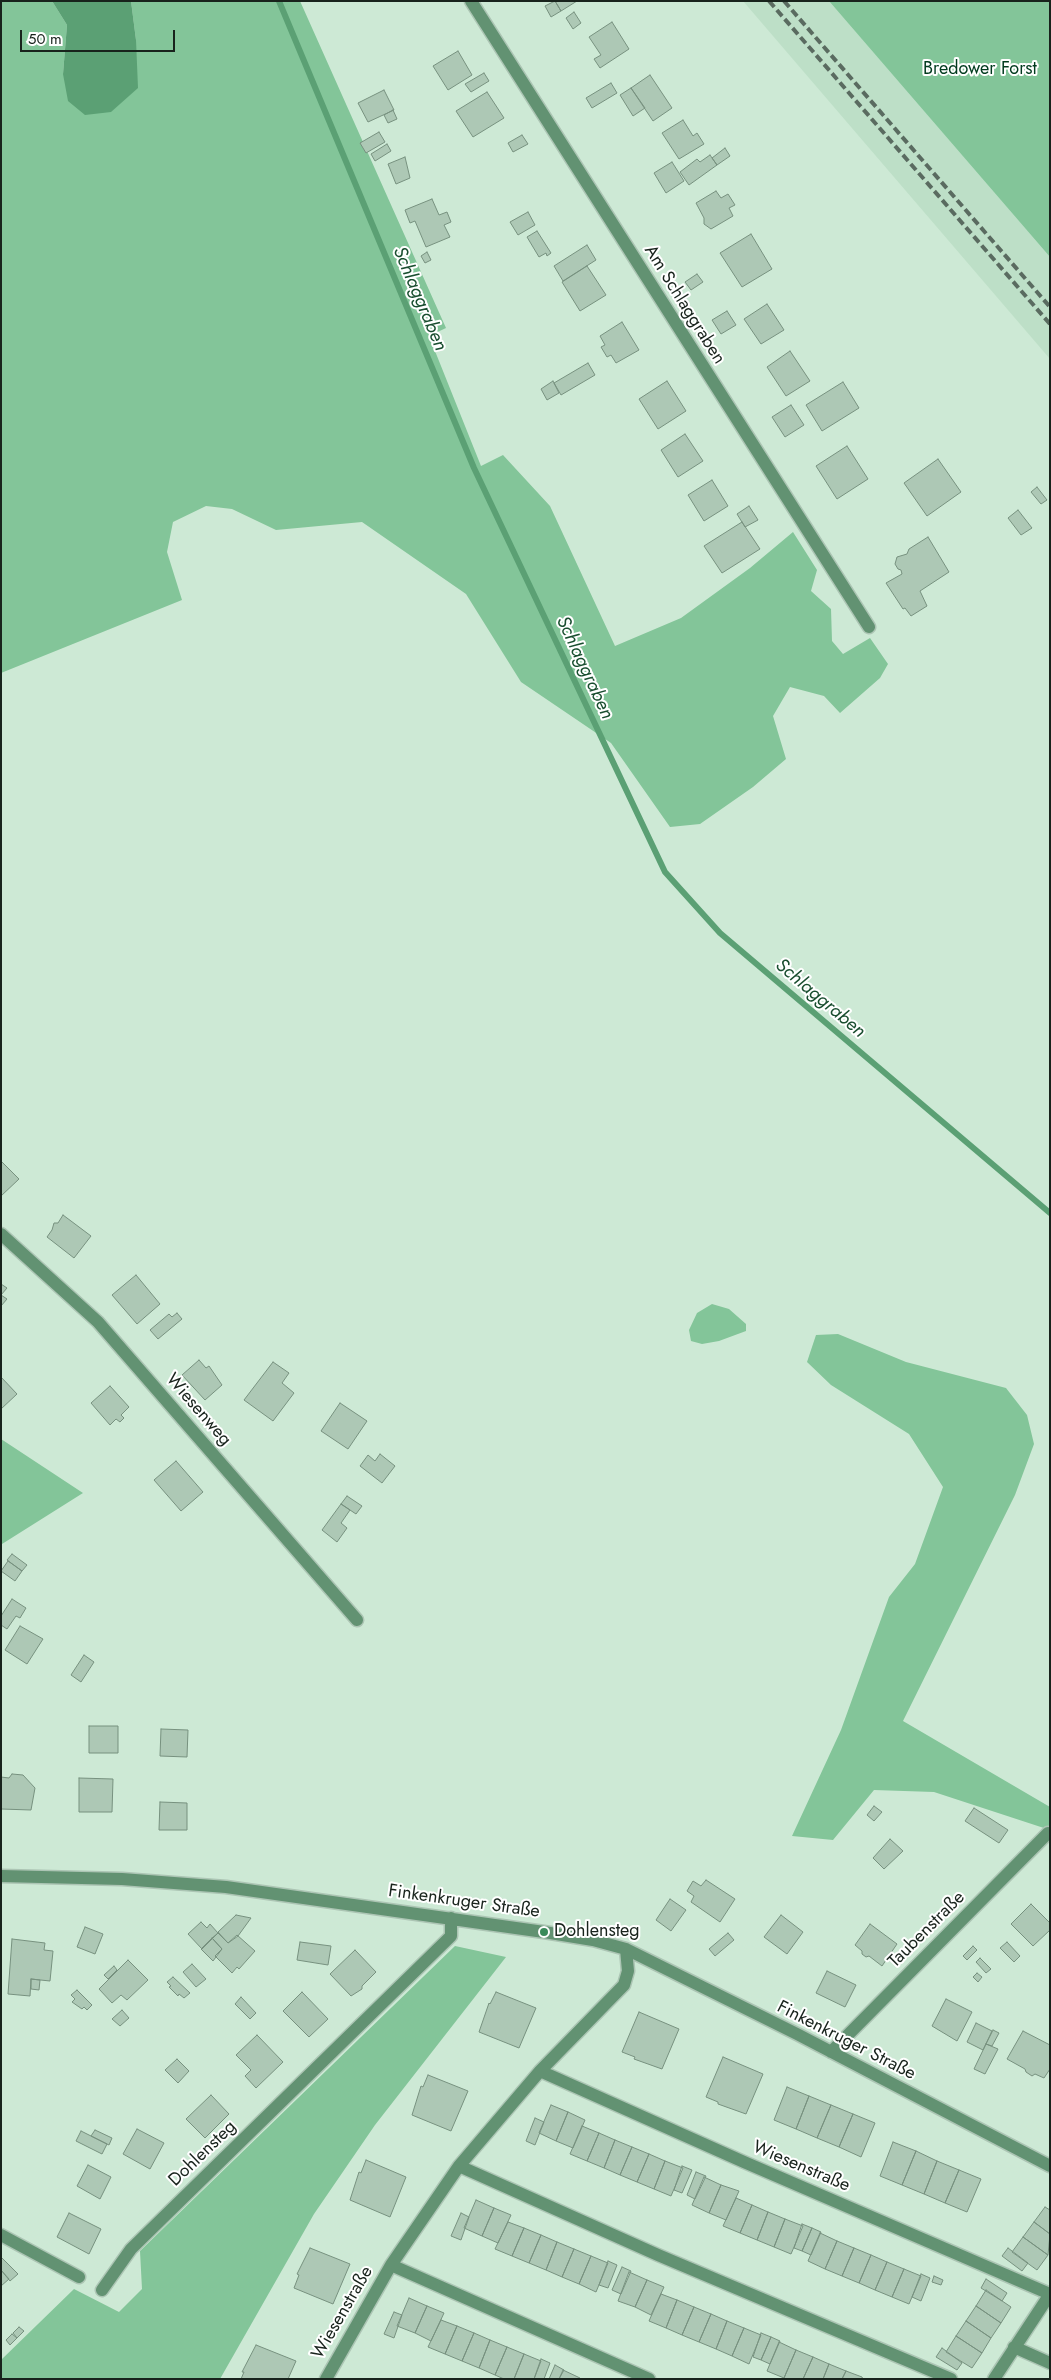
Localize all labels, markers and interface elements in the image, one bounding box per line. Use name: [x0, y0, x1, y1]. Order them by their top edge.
scale bar: [22, 20, 178, 52]
text: 50 m: [28, 28, 62, 50]
park label: Bredower Forst: [923, 59, 1037, 81]
street label: Am Schlaggraben: [639, 241, 729, 369]
water label: Schlaggraben: [387, 244, 451, 354]
water label: Schlaggraben: [550, 613, 618, 723]
water label: Schlaggraben: [770, 955, 870, 1043]
street label: Wiesenweg: [161, 1369, 235, 1451]
street label: Finkenkruger Straße: [387, 1881, 541, 1923]
street label: Taubenstraße: [884, 1887, 970, 1973]
place label: Dohlensteg: [554, 1921, 639, 1943]
marker: Dohlensteg: [538, 1926, 550, 1938]
street label: Finkenkruger Straße: [773, 1997, 919, 2085]
street label: Dohlensteg: [165, 2117, 241, 2191]
street label: Wiesenstraße: [749, 2137, 853, 2197]
street label: Wiesenstraße: [308, 2263, 378, 2363]

